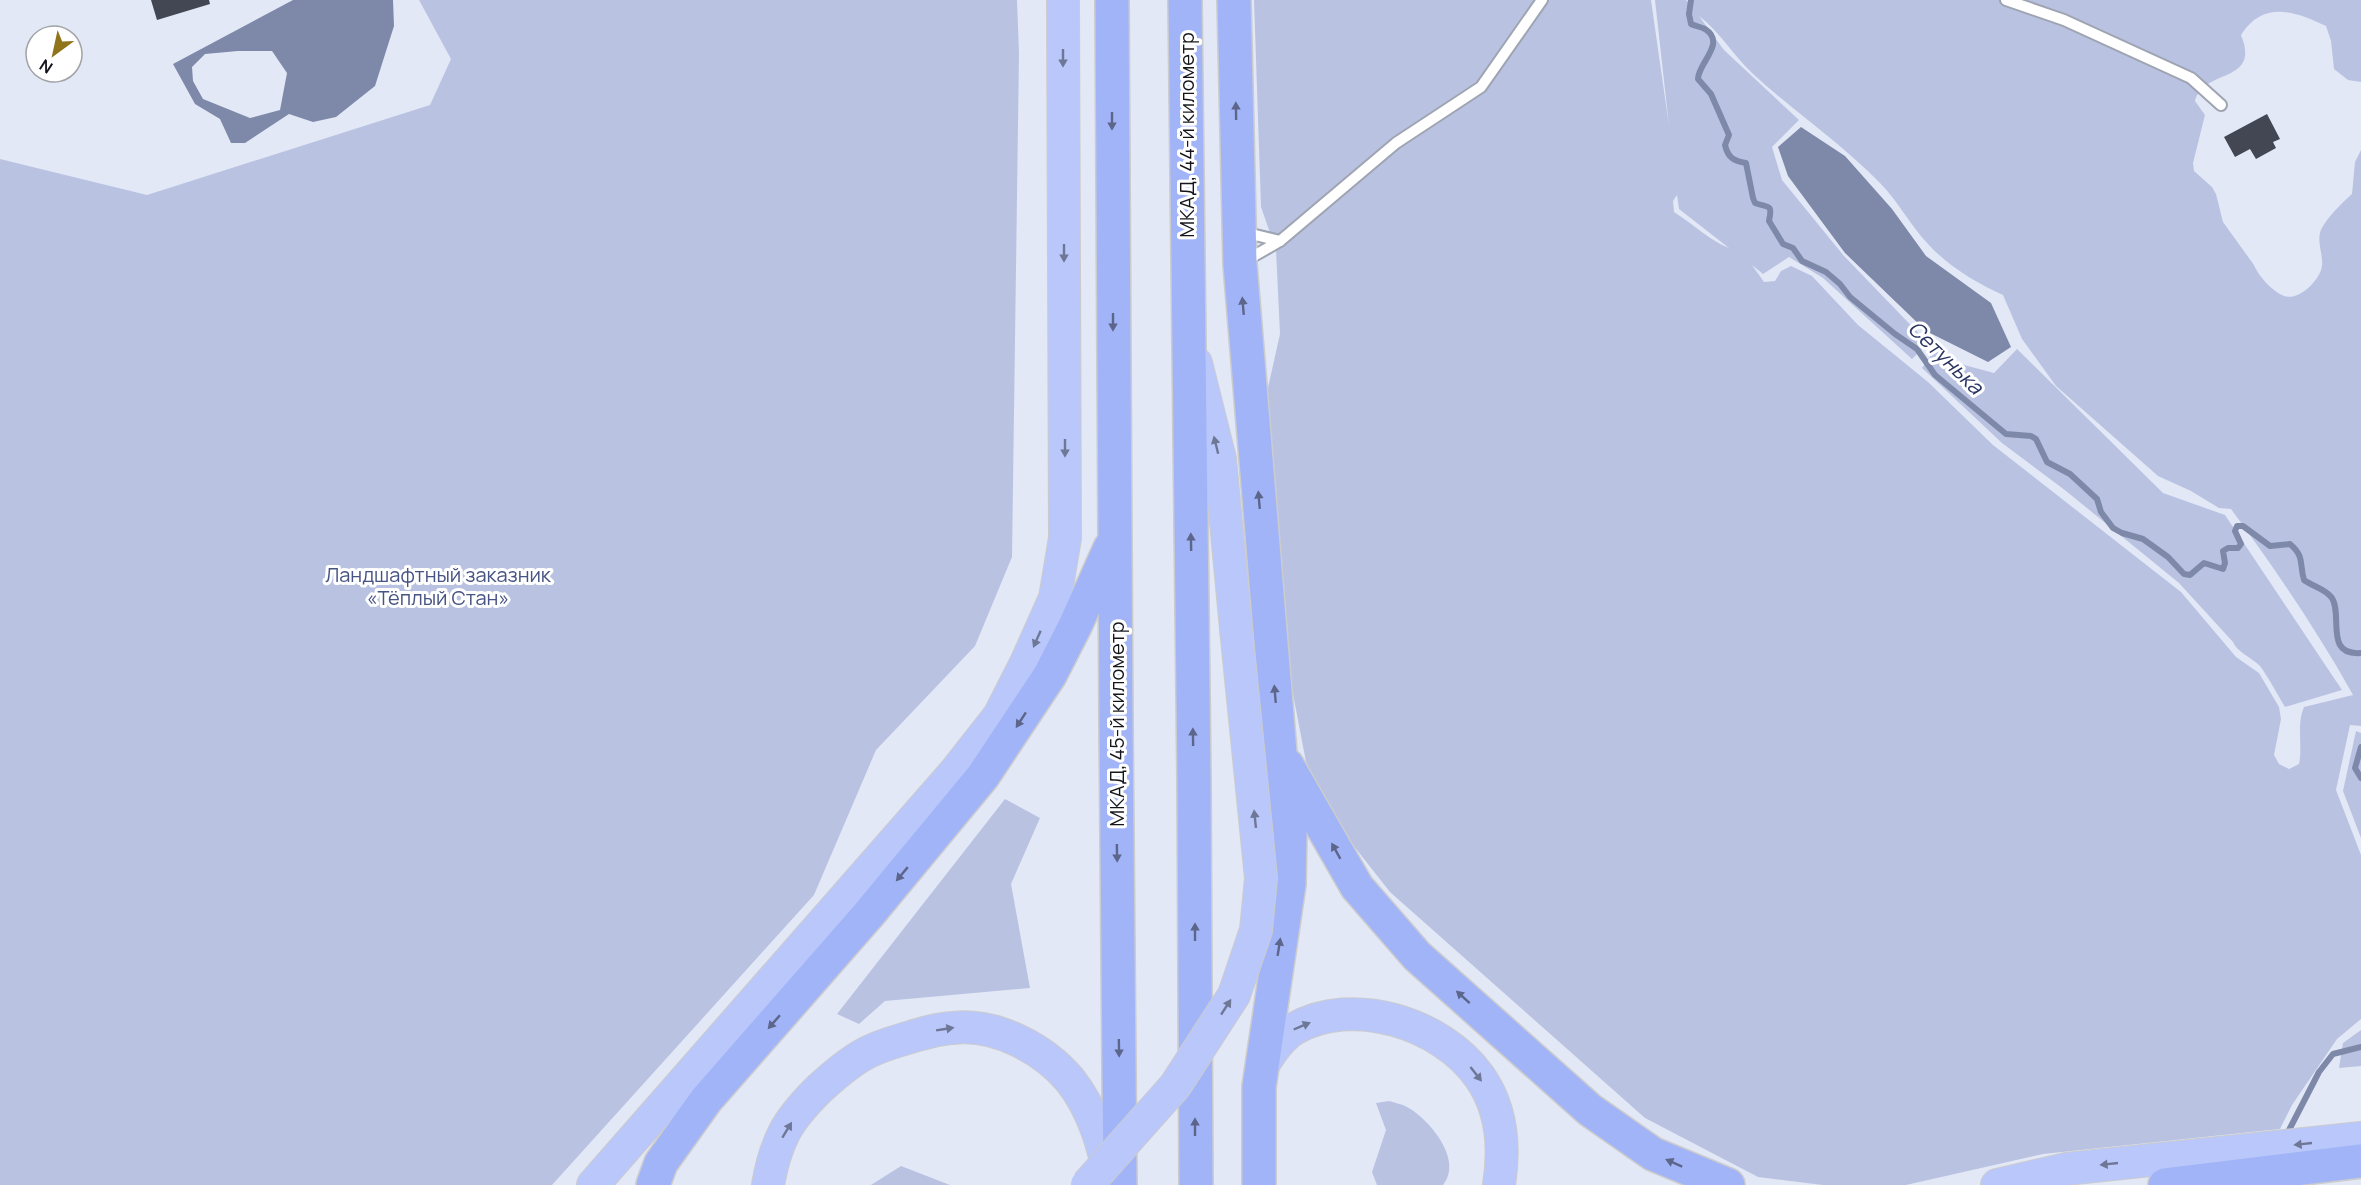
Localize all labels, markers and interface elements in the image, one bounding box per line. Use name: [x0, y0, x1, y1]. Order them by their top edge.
north arrow: [24, 24, 84, 84]
street label: МКАД, 44-й километр: [1173, 32, 1200, 238]
one-way arrow: [1058, 49, 1068, 68]
text: N: [35, 54, 57, 79]
one-way arrow: [1231, 101, 1241, 120]
one-way arrow: [1107, 112, 1117, 131]
one-way arrow: [1059, 244, 1069, 263]
one-way arrow: [1238, 296, 1248, 315]
one-way arrow: [1108, 313, 1118, 332]
water label: Сетунька: [1902, 314, 1991, 401]
one-way arrow: [1211, 436, 1221, 455]
one-way arrow: [1060, 439, 1070, 458]
one-way arrow: [1254, 491, 1264, 510]
one-way arrow: [1186, 532, 1196, 551]
park label: Ландшафтный заказник «Тёплый Стан»: [325, 561, 552, 611]
street label: МКАД, 45-й километр: [1103, 621, 1130, 827]
one-way arrow: [1032, 630, 1041, 647]
one-way arrow: [1270, 685, 1280, 704]
one-way arrow: [1015, 712, 1026, 728]
one-way arrow: [1189, 727, 1198, 746]
one-way arrow: [1250, 809, 1260, 828]
one-way arrow: [1331, 843, 1342, 859]
one-way arrow: [1112, 844, 1122, 863]
one-way arrow: [895, 866, 908, 882]
one-way arrow: [1190, 922, 1200, 941]
one-way arrow: [1275, 937, 1284, 956]
one-way arrow: [1456, 991, 1470, 1005]
one-way arrow: [1220, 999, 1231, 1015]
one-way arrow: [768, 1014, 781, 1029]
one-way arrow: [1293, 1022, 1310, 1031]
one-way arrow: [936, 1024, 955, 1033]
one-way arrow: [1114, 1039, 1124, 1058]
one-way arrow: [1469, 1066, 1482, 1082]
one-way arrow: [1190, 1117, 1200, 1136]
one-way arrow: [781, 1122, 792, 1138]
one-way arrow: [2293, 1139, 2312, 1149]
one-way arrow: [1664, 1158, 1682, 1168]
one-way arrow: [2099, 1159, 2118, 1169]

